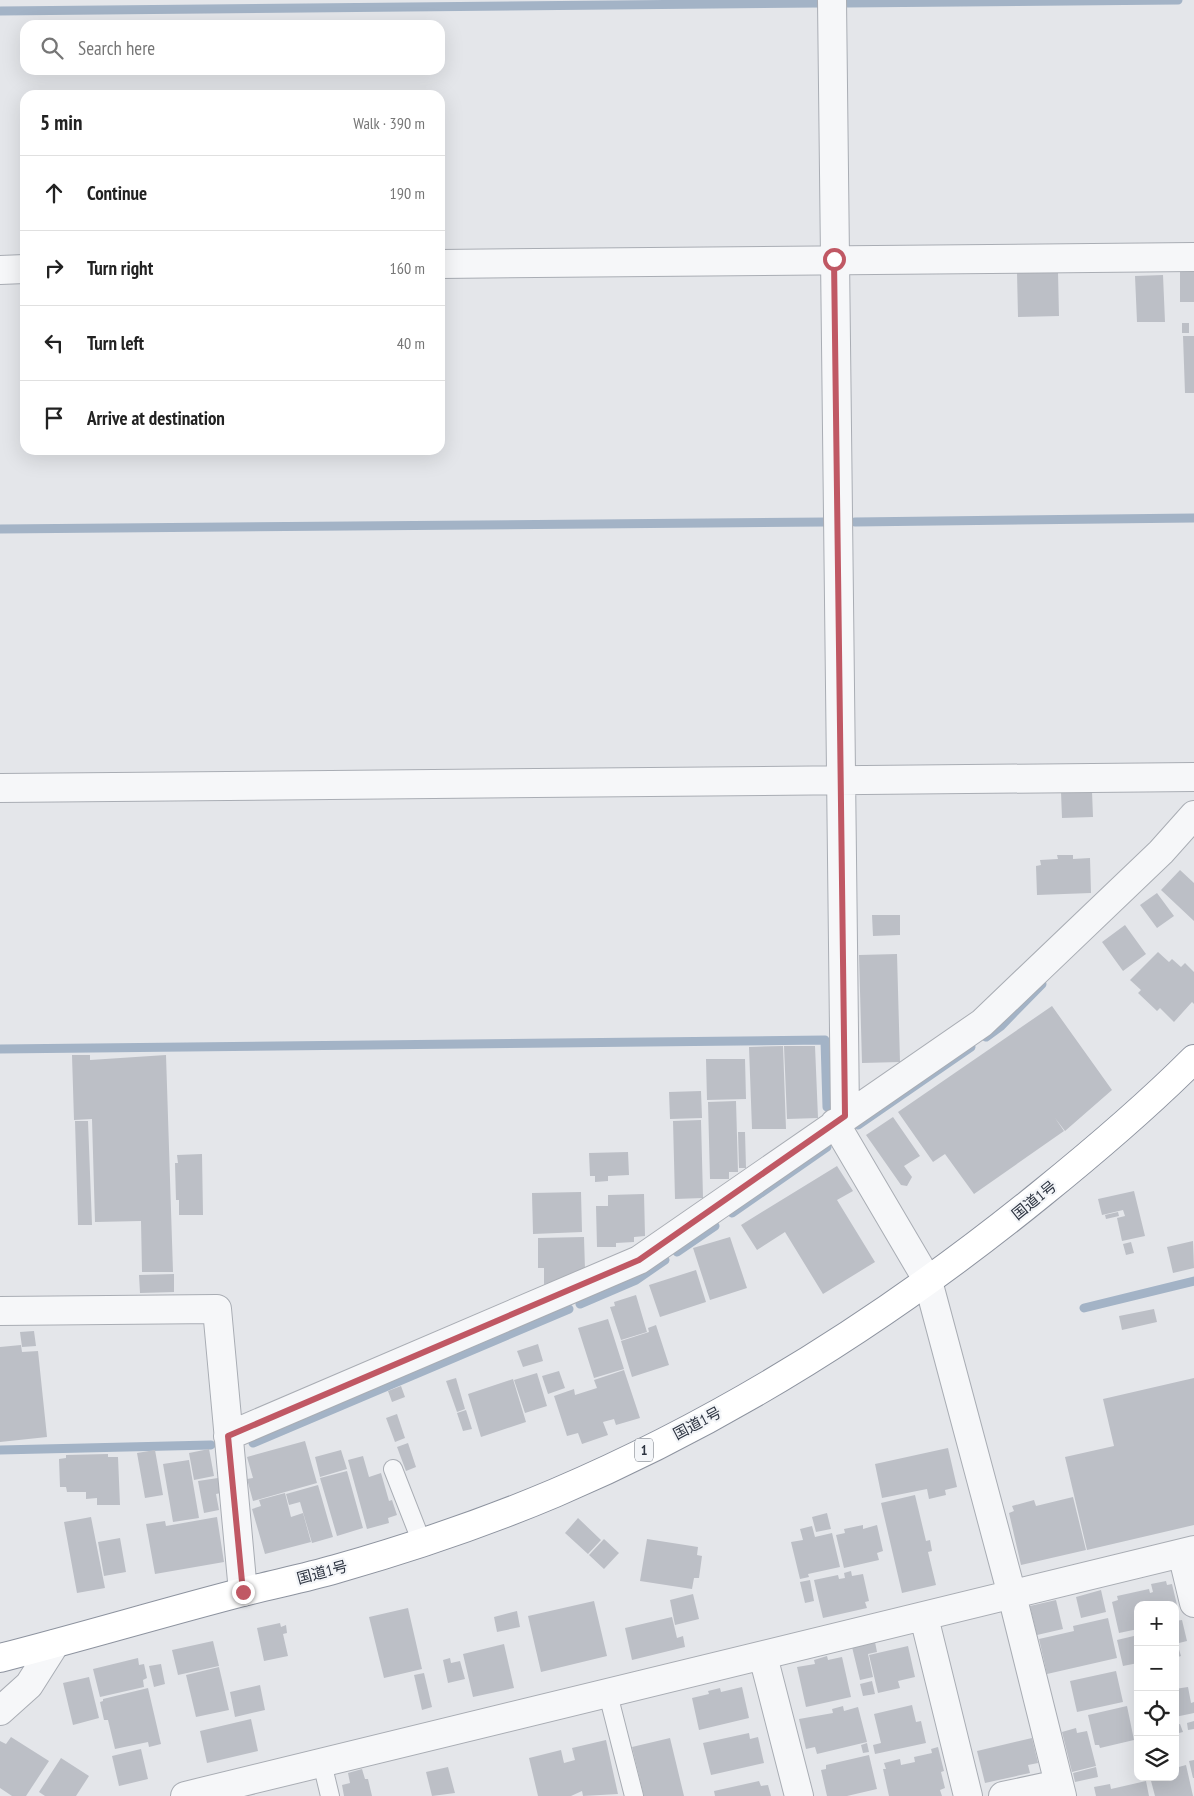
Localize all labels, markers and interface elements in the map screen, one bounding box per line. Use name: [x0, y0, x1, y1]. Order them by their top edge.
search box: [20, 20, 445, 75]
icon: search: [38, 34, 66, 62]
text: Search here: [78, 36, 155, 60]
text: 5 min: [40, 109, 82, 136]
text: Walk · 390 m: [353, 113, 425, 133]
icon: ahead: [40, 179, 68, 207]
text: Continue: [87, 181, 147, 205]
text: 190 m: [390, 183, 425, 203]
route start: [823, 248, 846, 271]
icon: right: [40, 254, 68, 282]
text: Turn right: [87, 256, 153, 280]
text: 160 m: [390, 258, 425, 278]
icon: left: [40, 329, 68, 357]
text: Turn left: [87, 331, 144, 355]
text: 40 m: [397, 333, 425, 353]
icon: arrive: [40, 404, 68, 432]
text: Arrive at destination: [87, 406, 225, 430]
street label: 国道1号: [1008, 1176, 1060, 1224]
street label: 国道1号: [670, 1402, 724, 1444]
road number: 1: [635, 1438, 653, 1462]
street label: 国道1号: [295, 1556, 349, 1588]
route end: [232, 1581, 255, 1604]
map controls: [1134, 1601, 1179, 1781]
button: +: [1134, 1601, 1179, 1646]
button: −: [1134, 1646, 1179, 1691]
button: locate: [1134, 1691, 1179, 1736]
button: layers: [1134, 1736, 1179, 1781]

